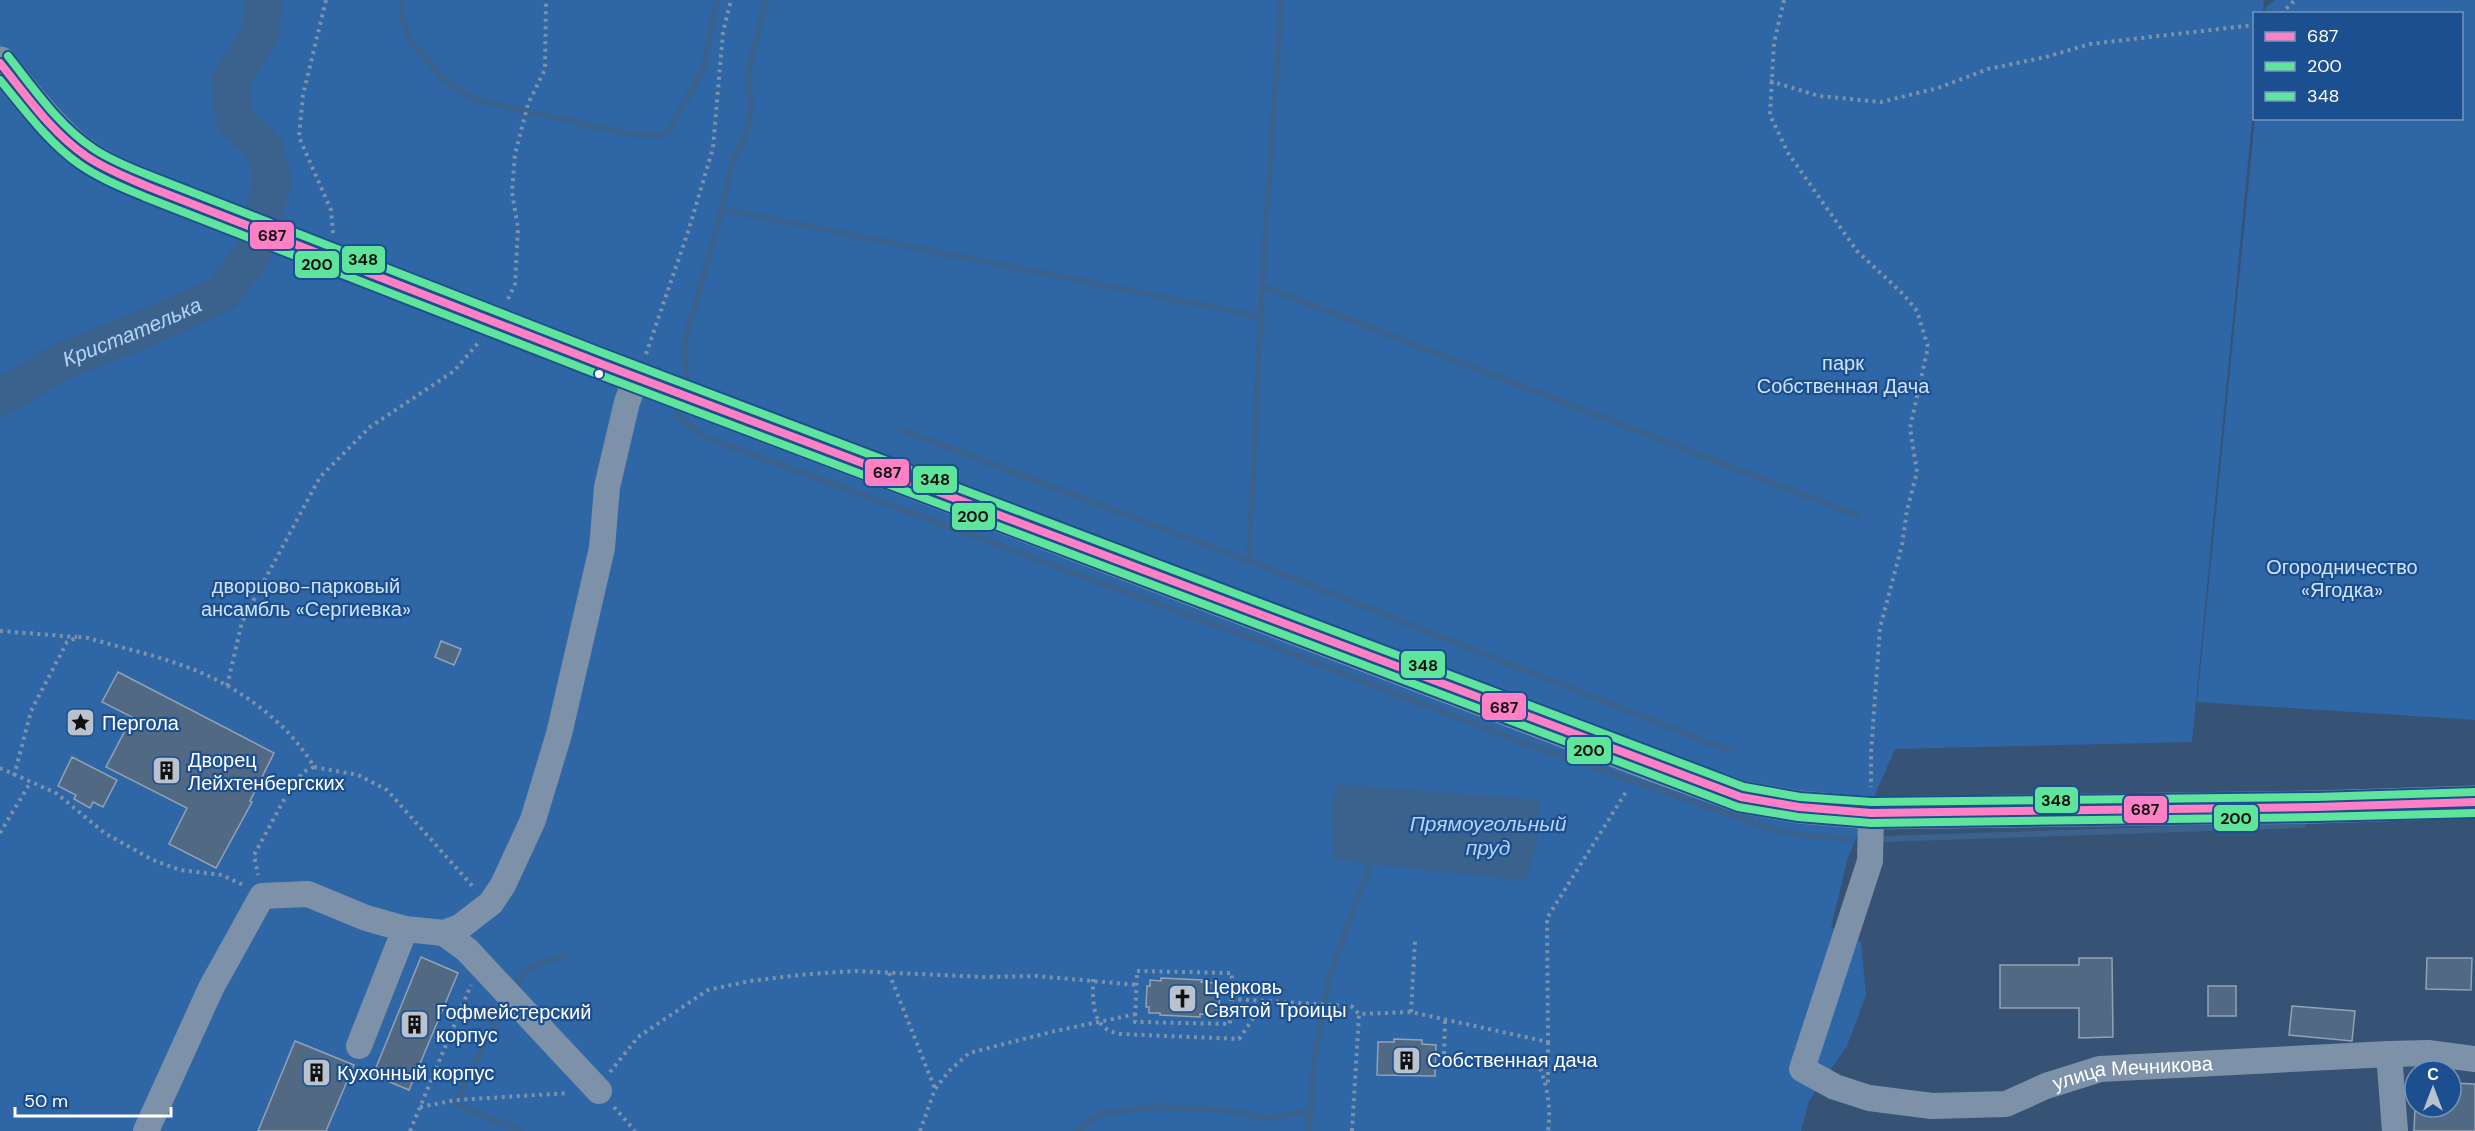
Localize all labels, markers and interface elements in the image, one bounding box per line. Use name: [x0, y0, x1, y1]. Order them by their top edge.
legend: [2253, 12, 2463, 120]
text: 687: [2307, 24, 2338, 48]
text: 200: [2307, 54, 2342, 78]
text: 348: [2307, 84, 2340, 108]
line badge: 687: [249, 221, 295, 250]
text: 687: [258, 225, 287, 246]
line badge: 348: [341, 245, 386, 274]
text: 348: [348, 249, 378, 270]
line badge: 200: [294, 250, 340, 279]
text: 200: [301, 254, 333, 275]
water label: Кристателька: [58, 291, 206, 373]
park label: парк Собственная Дача: [1757, 350, 1930, 399]
unlabelled marker: [593, 368, 605, 380]
line badge: 687: [864, 458, 910, 487]
text: 687: [873, 462, 902, 483]
line badge: 348: [912, 465, 958, 494]
text: 348: [920, 469, 950, 490]
line badge: 200: [951, 502, 996, 531]
text: 200: [957, 506, 989, 527]
park label: Огородничество «Ягодка»: [2266, 554, 2418, 603]
park label: дворцово-парковый ансамбль «Сергиевка»: [201, 573, 411, 622]
line badge: 348: [1400, 650, 1446, 679]
text: 348: [1408, 655, 1438, 676]
line badge: 687: [1481, 692, 1527, 721]
text: 687: [1490, 697, 1519, 718]
place icon: Пергола: [65, 707, 97, 739]
place label: Пергола: [102, 710, 180, 736]
line badge: 200: [1566, 736, 1612, 765]
text: 200: [1573, 740, 1605, 761]
place label: Дворец Лейхтенбергских: [188, 747, 345, 796]
building icon: Дворец Лейхтенбергских: [151, 755, 183, 787]
line badge: 348: [2034, 786, 2079, 814]
text: 348: [2041, 790, 2071, 811]
line badge: 687: [2123, 795, 2168, 824]
text: 687: [2131, 799, 2160, 820]
line badge: 200: [2213, 804, 2259, 832]
text: 200: [2220, 808, 2252, 829]
water label: Прямоугольный пруд: [1410, 810, 1567, 862]
place label: Церковь Святой Троицы: [1204, 974, 1347, 1023]
church icon: Церковь Святой Троицы: [1167, 982, 1199, 1014]
place label: Гофмейстерский корпус: [436, 999, 591, 1048]
building icon: Гофмейстерский корпус: [399, 1008, 431, 1040]
building icon: Собственная дача: [1390, 1044, 1422, 1076]
place label: Собственная дача: [1427, 1047, 1599, 1073]
street label: улица Мечникова: [2049, 1050, 2214, 1096]
building icon: Кухонный корпус: [300, 1057, 332, 1089]
north arrow: [2403, 1059, 2463, 1119]
place label: Кухонный корпус: [337, 1060, 494, 1086]
text: С: [2427, 1064, 2439, 1085]
scale bar: [15, 1080, 171, 1118]
text: 50 m: [24, 1089, 68, 1113]

